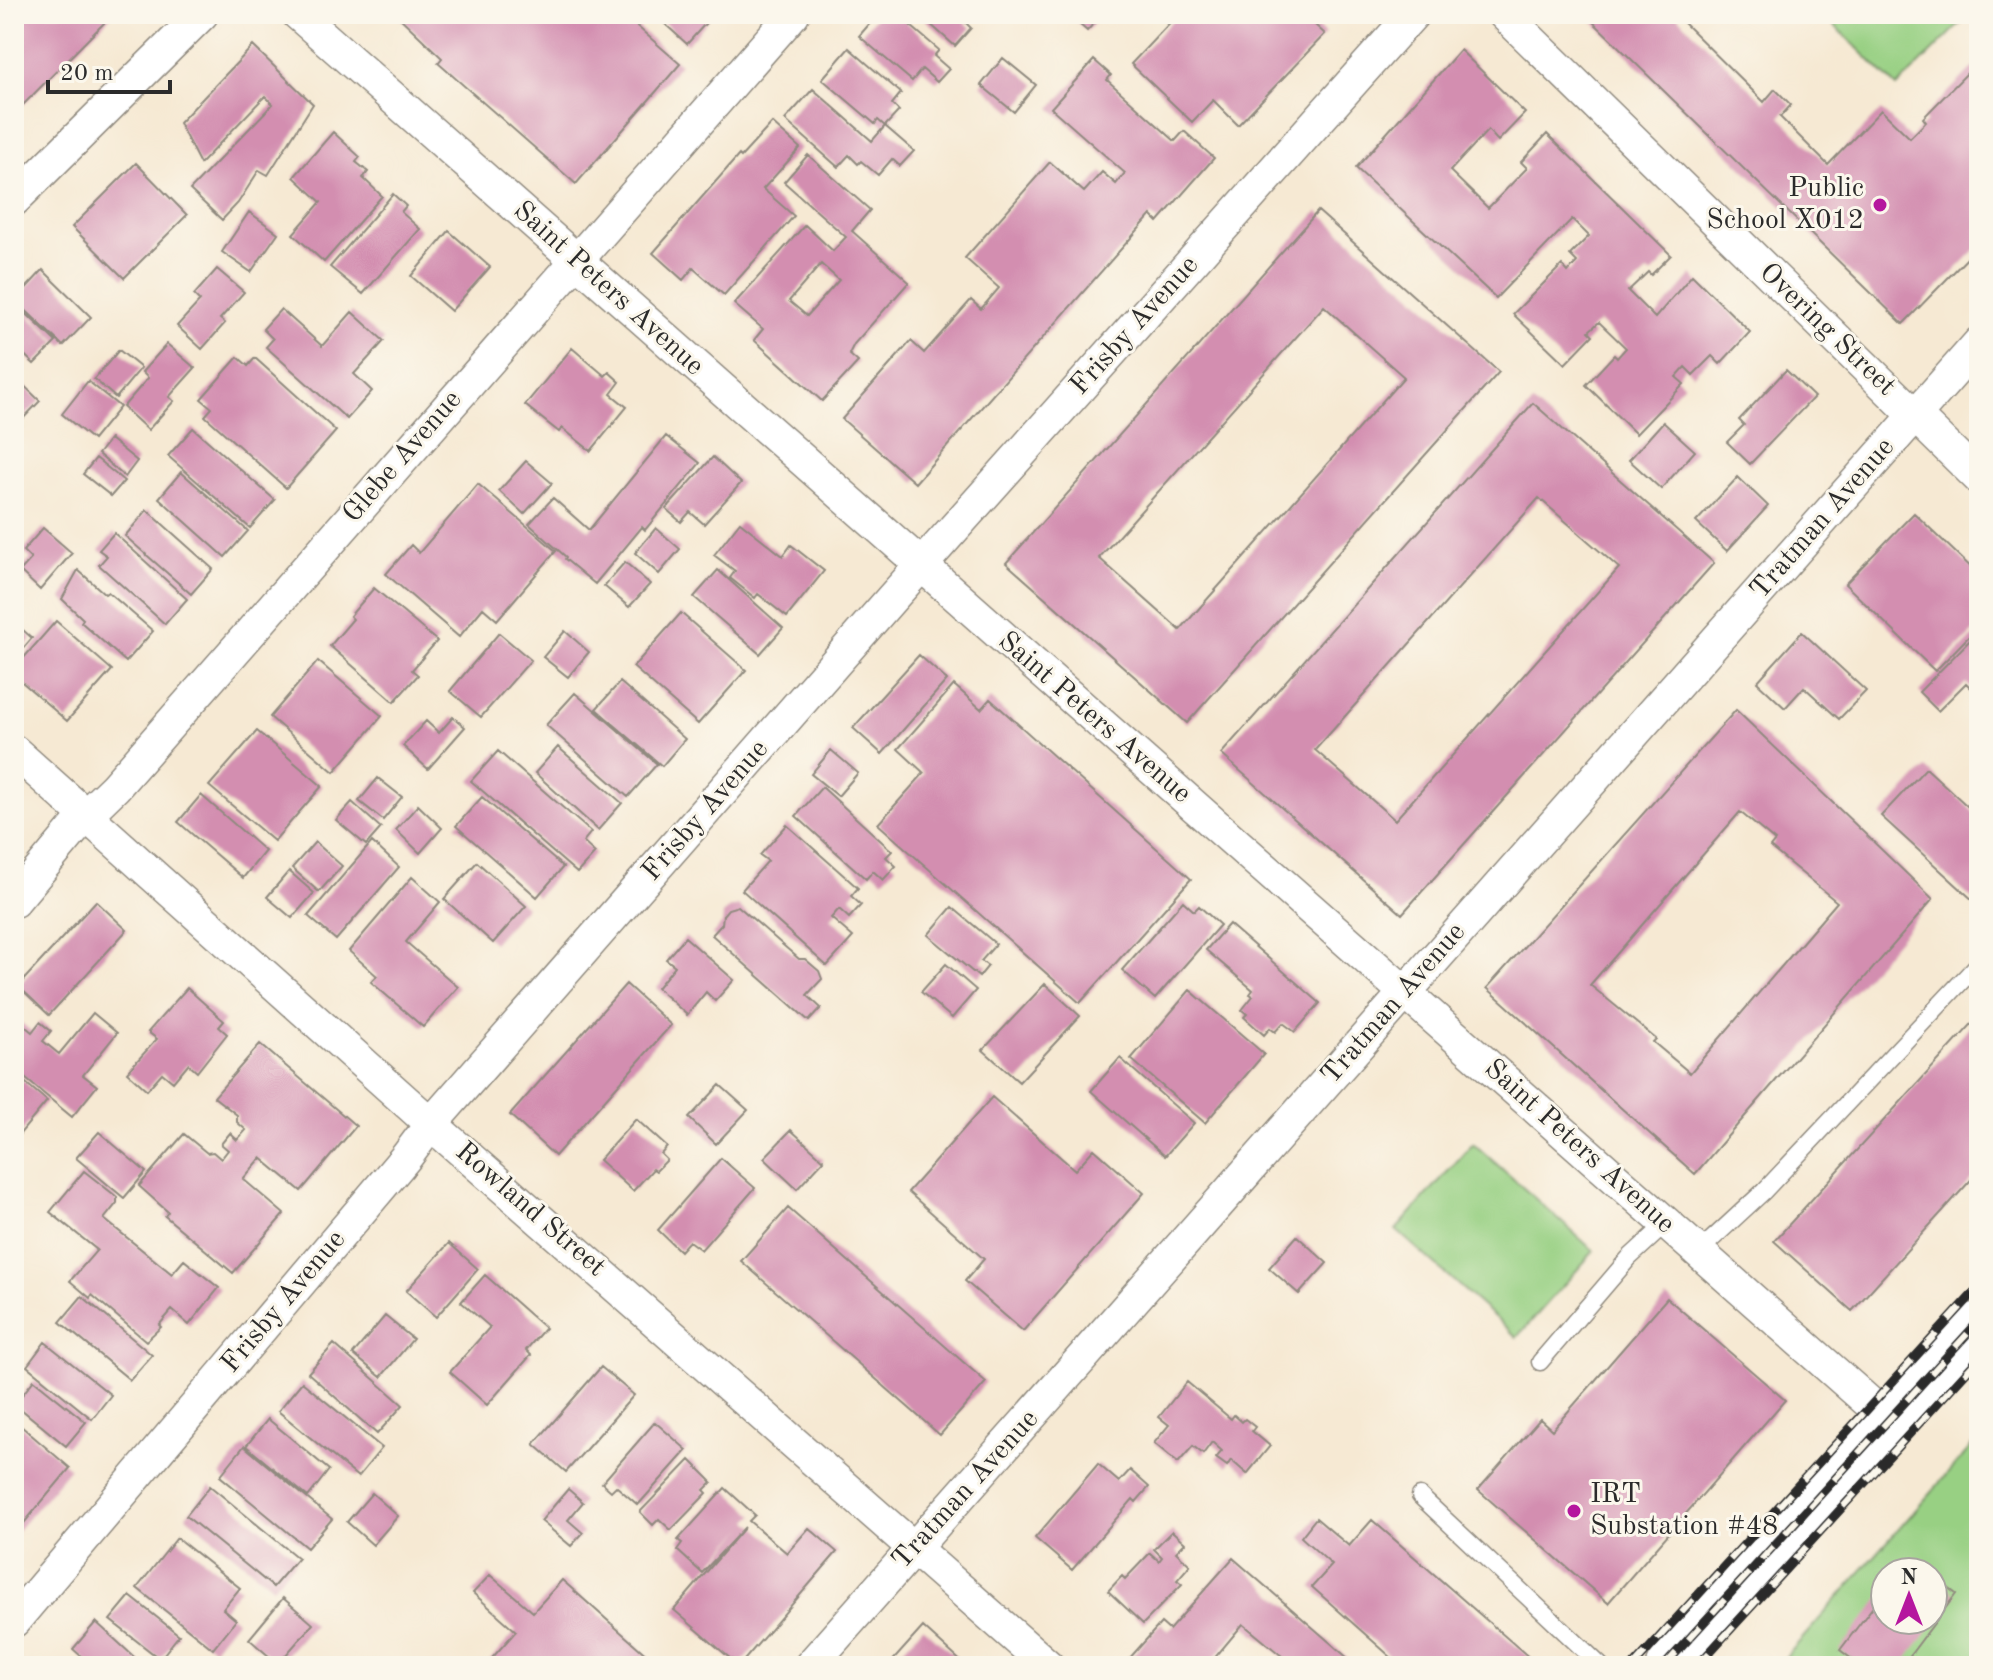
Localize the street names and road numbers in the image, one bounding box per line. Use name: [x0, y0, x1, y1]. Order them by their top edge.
street label: Saint Peters Avenue: [508, 197, 708, 381]
street label: Frisby Avenue: [1066, 251, 1204, 401]
street label: Overing Street: [1754, 258, 1900, 402]
street label: Glebe Avenue: [338, 386, 468, 528]
street label: Tratman Avenue: [1746, 433, 1900, 605]
street label: Saint Peters Avenue: [992, 627, 1196, 809]
street label: Frisby Avenue: [638, 735, 774, 887]
street label: Tratman Avenue: [1317, 918, 1471, 1090]
street label: Saint Peters Avenue: [1479, 1055, 1679, 1239]
street label: Rowland Street: [450, 1138, 610, 1282]
street label: Frisby Avenue: [217, 1226, 351, 1378]
street label: Tratman Avenue: [888, 1405, 1044, 1575]

